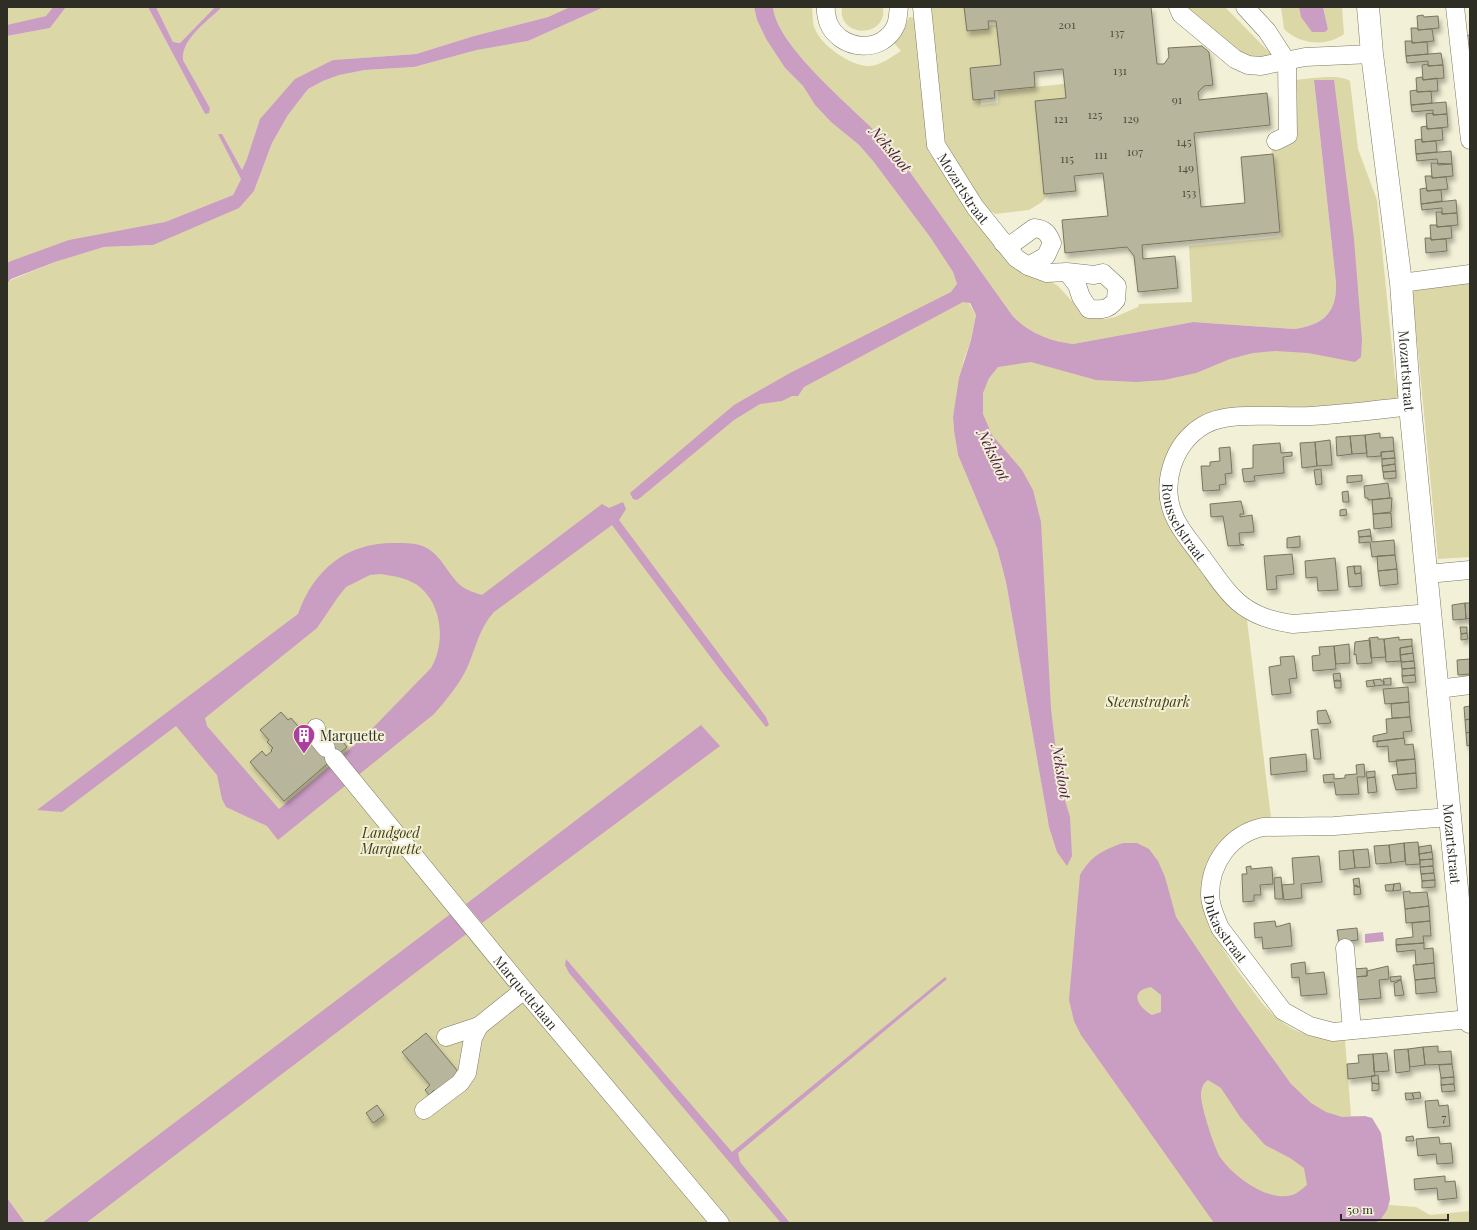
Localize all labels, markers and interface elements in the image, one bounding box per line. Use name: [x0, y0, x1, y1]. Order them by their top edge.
house number: 201: [1058, 16, 1076, 32]
house number: 137: [1110, 24, 1124, 40]
house number: 131: [1113, 62, 1128, 78]
house number: 91: [1172, 91, 1183, 107]
house number: 125: [1087, 106, 1103, 122]
house number: 121: [1054, 110, 1069, 126]
house number: 129: [1123, 110, 1139, 126]
water label: Neksloot: [865, 120, 917, 177]
house number: 145: [1176, 133, 1192, 149]
house number: 107: [1127, 143, 1143, 159]
house number: 111: [1094, 146, 1108, 162]
street label: Mozartstraat: [934, 149, 995, 228]
house number: 115: [1060, 150, 1074, 166]
house number: 149: [1178, 159, 1194, 175]
house number: 153: [1182, 184, 1196, 200]
street label: Mozartstraat: [1395, 330, 1420, 413]
water label: Neksloot: [973, 424, 1015, 485]
street label: Rousselstraat: [1159, 483, 1211, 565]
park label: Steenstrapark: [1105, 692, 1190, 711]
building icon: Marquette: [291, 722, 317, 755]
place label: Marquette: [320, 726, 385, 745]
water label: Neksloot: [1048, 742, 1076, 801]
street label: Mozartstraat: [1439, 802, 1466, 886]
park label: Landgoed Marquette: [359, 823, 422, 858]
street label: Dukasstraat: [1200, 893, 1253, 967]
street label: Marquettelaan: [490, 951, 563, 1034]
house number: 7: [1442, 1109, 1447, 1125]
scale bar: [1341, 1196, 1448, 1222]
text: 50 m: [1347, 1201, 1373, 1217]

